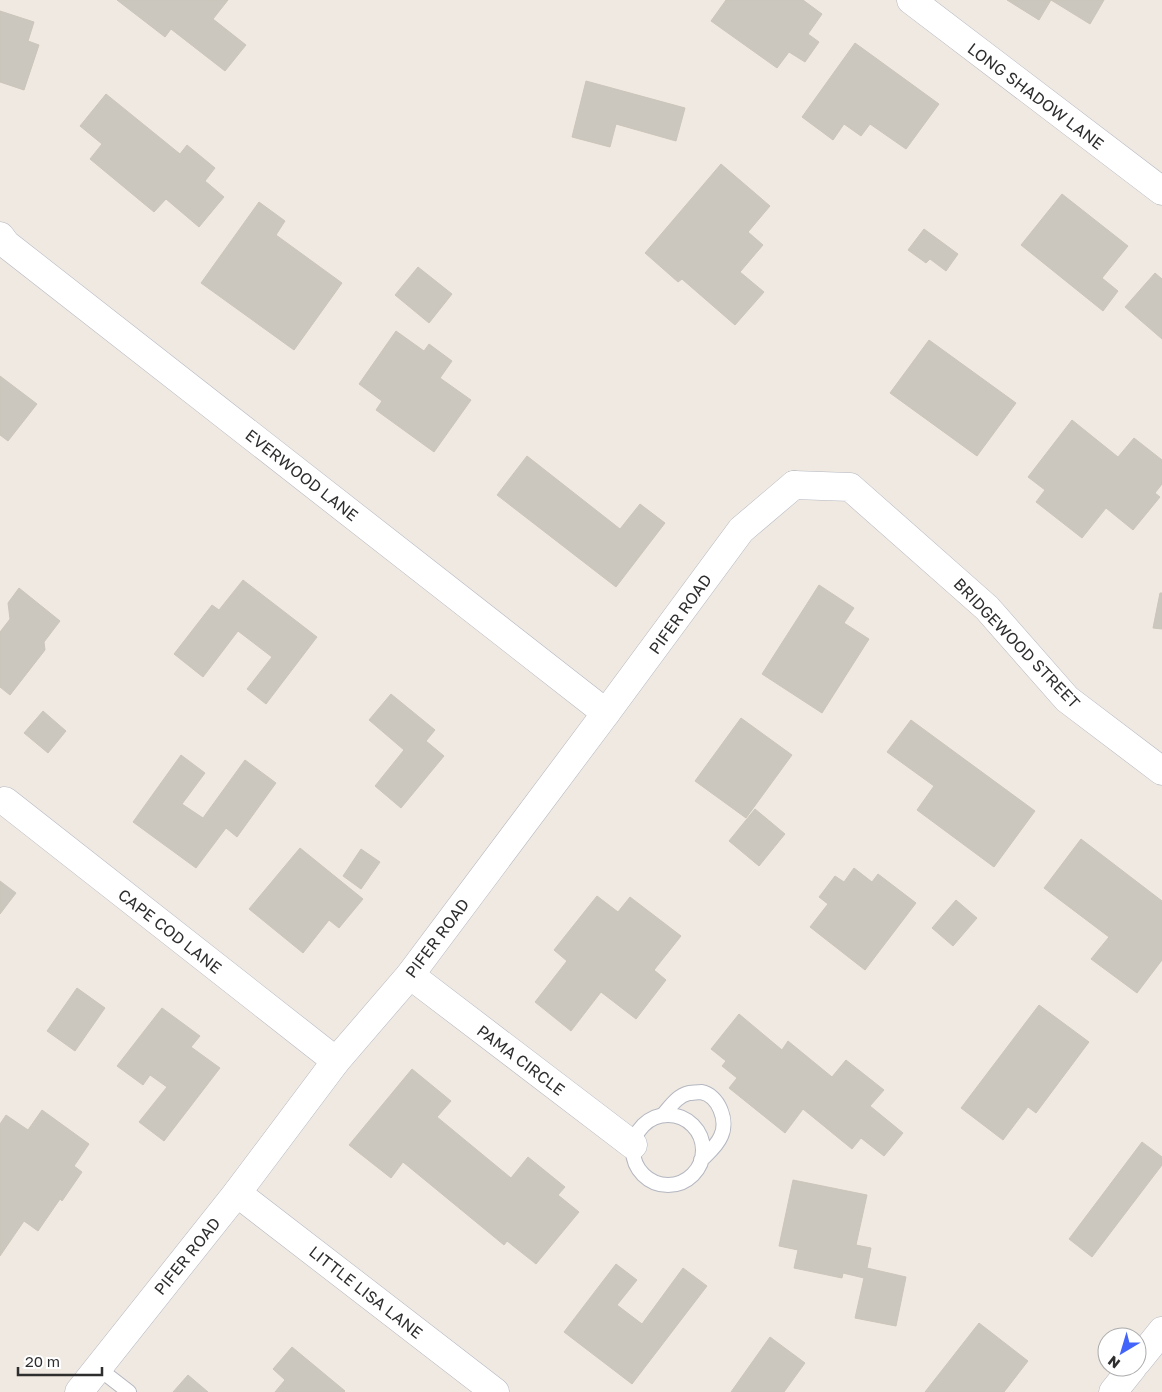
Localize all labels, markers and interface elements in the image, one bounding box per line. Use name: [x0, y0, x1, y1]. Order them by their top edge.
street label: LONG SHADOW LANE: [964, 38, 1108, 154]
street label: EVERWOOD LANE: [242, 425, 362, 525]
street label: PIFER ROAD: [644, 570, 716, 658]
street label: BRIDGEWOOD STREET: [950, 574, 1084, 712]
street label: CAPE COD LANE: [114, 884, 226, 978]
street label: PIFER ROAD: [401, 894, 473, 982]
street label: PAMA CIRCLE: [473, 1020, 569, 1100]
street label: PIFER ROAD: [150, 1213, 224, 1299]
street label: LITTLE LISA LANE: [305, 1241, 427, 1343]
north arrow: [1097, 1327, 1147, 1377]
scale bar: [18, 1344, 101, 1376]
text: 20 m: [25, 1352, 60, 1370]
text: N: [1104, 1353, 1123, 1373]

